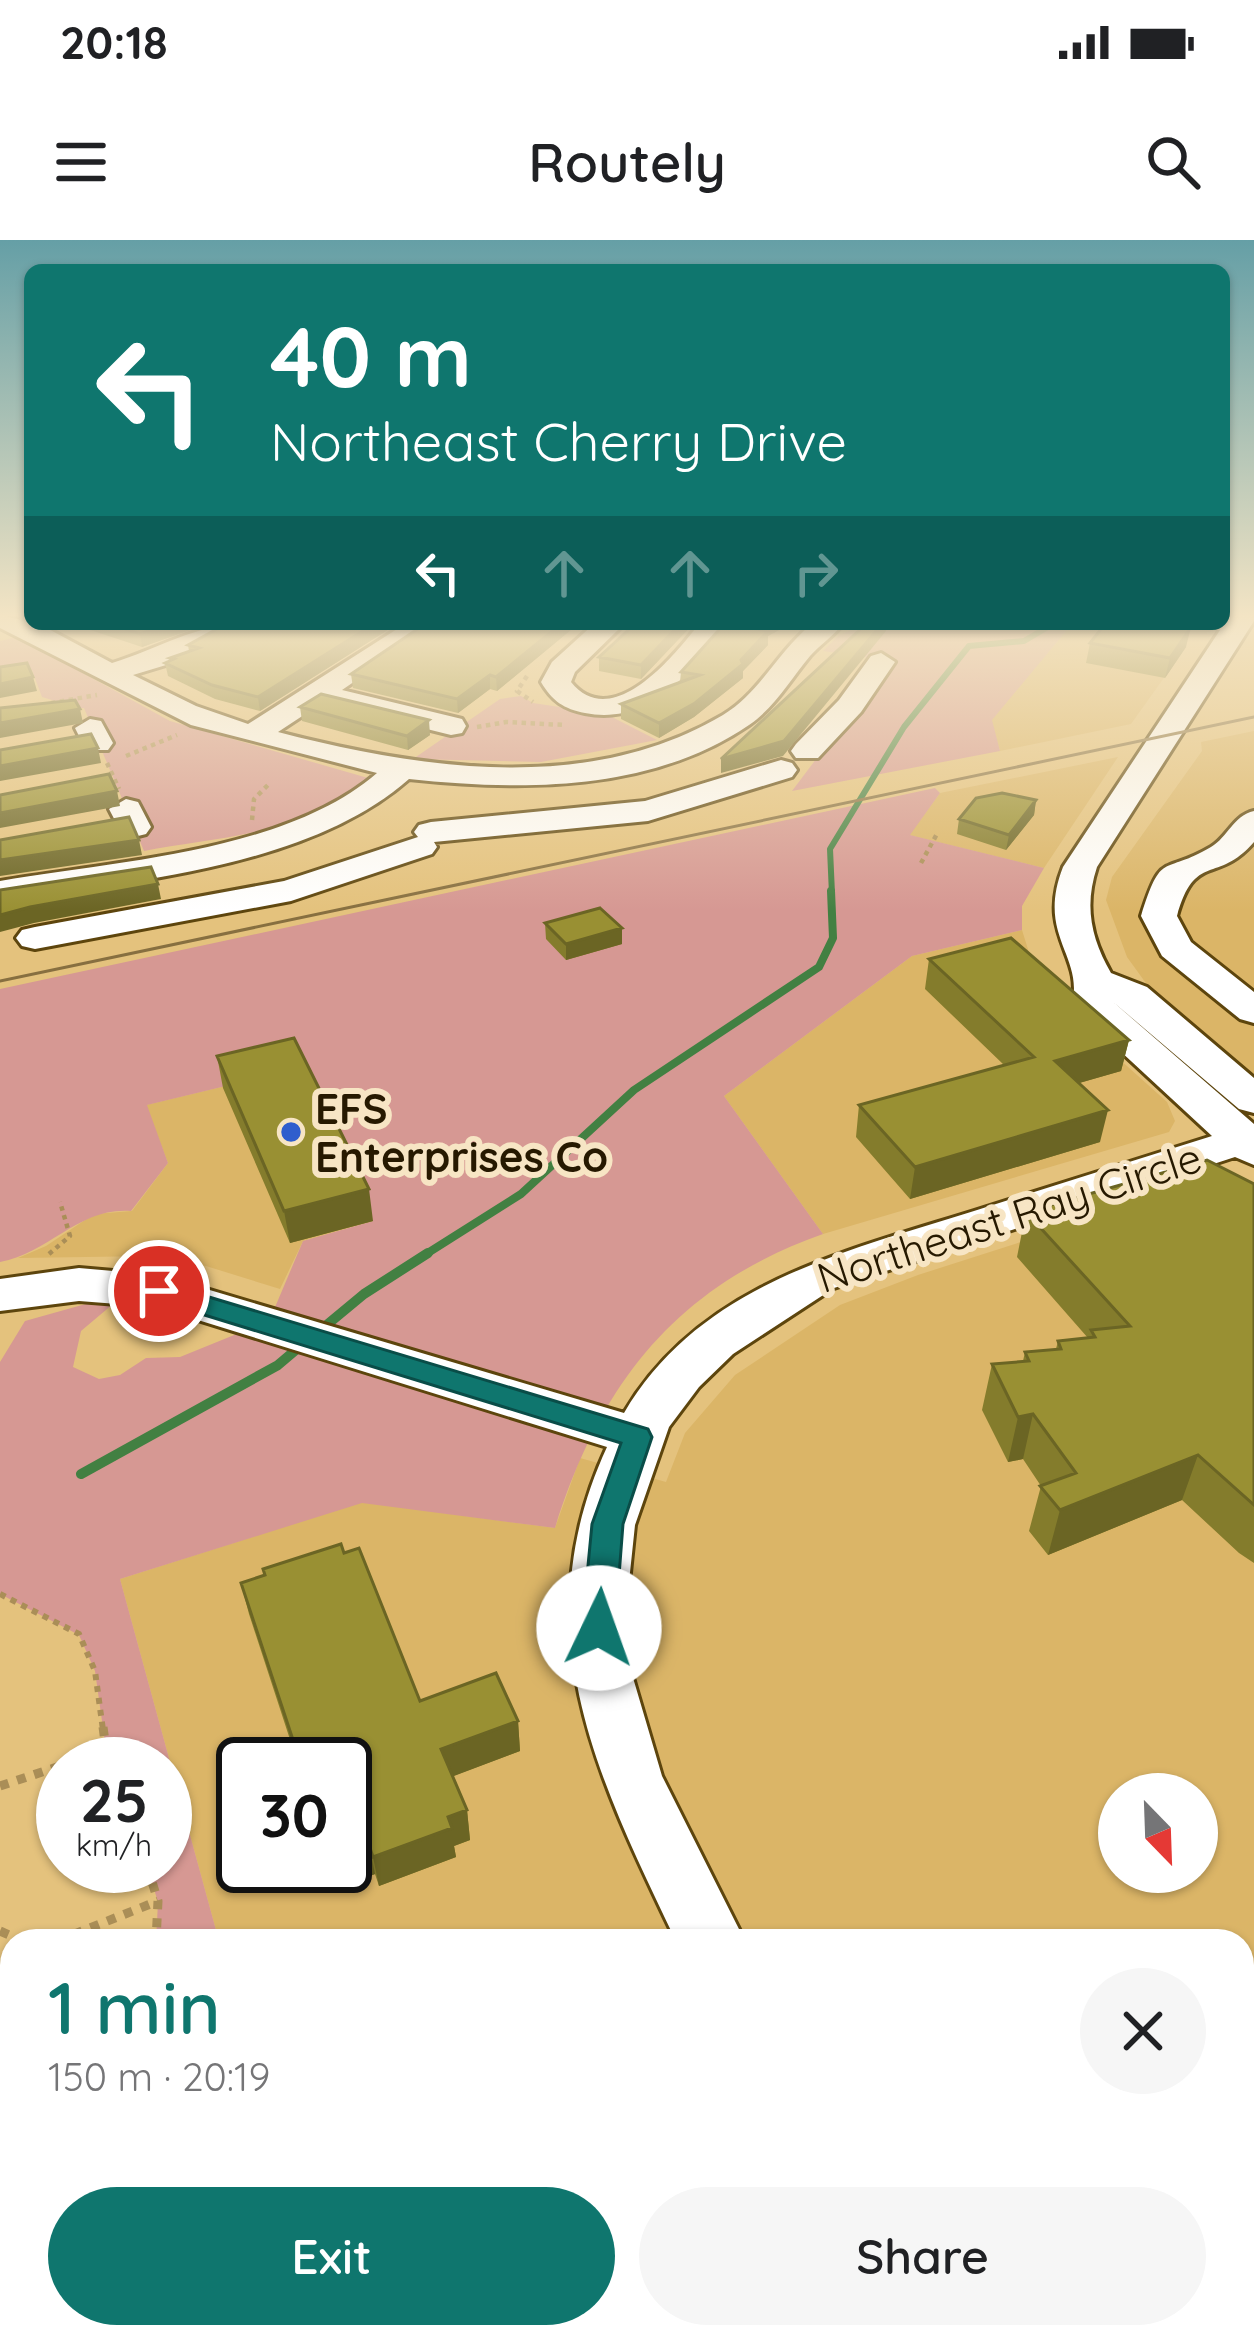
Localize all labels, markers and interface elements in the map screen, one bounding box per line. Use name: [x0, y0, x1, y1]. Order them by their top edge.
text: 20:18: [60, 14, 168, 70]
text: Routely: [528, 128, 726, 196]
icon: menu: [48, 129, 114, 195]
icon: search: [1140, 129, 1206, 195]
text: 40 m: [270, 303, 472, 408]
icon: left: [72, 312, 228, 468]
text: Northeast Cherry Drive: [270, 407, 847, 475]
icon: left: [405, 540, 471, 606]
icon: ahead: [531, 540, 597, 606]
icon: ahead: [657, 540, 723, 606]
icon: right: [783, 540, 849, 606]
place label: EFS Enterprises Co: [315, 1082, 608, 1183]
marker: EFS Enterprises Co: [278, 1119, 304, 1145]
street label: Northeast Ray Circle: [810, 1130, 1208, 1304]
pin: [108, 1240, 210, 1342]
icon: arrive: [126, 1258, 192, 1324]
position arrow: [536, 1565, 662, 1691]
speed limit sign: 30: [216, 1737, 372, 1893]
text: 25: [80, 1762, 148, 1837]
north arrow: [1098, 1773, 1218, 1893]
map controls: [1098, 1773, 1218, 1893]
text: km/h: [76, 1826, 152, 1864]
text: 1 min: [48, 1962, 221, 2052]
button: close: [1080, 1968, 1206, 2094]
text: 150 m · 20:19: [48, 2052, 270, 2101]
button: Exit: [48, 2187, 615, 2325]
button: Share: [639, 2187, 1206, 2325]

